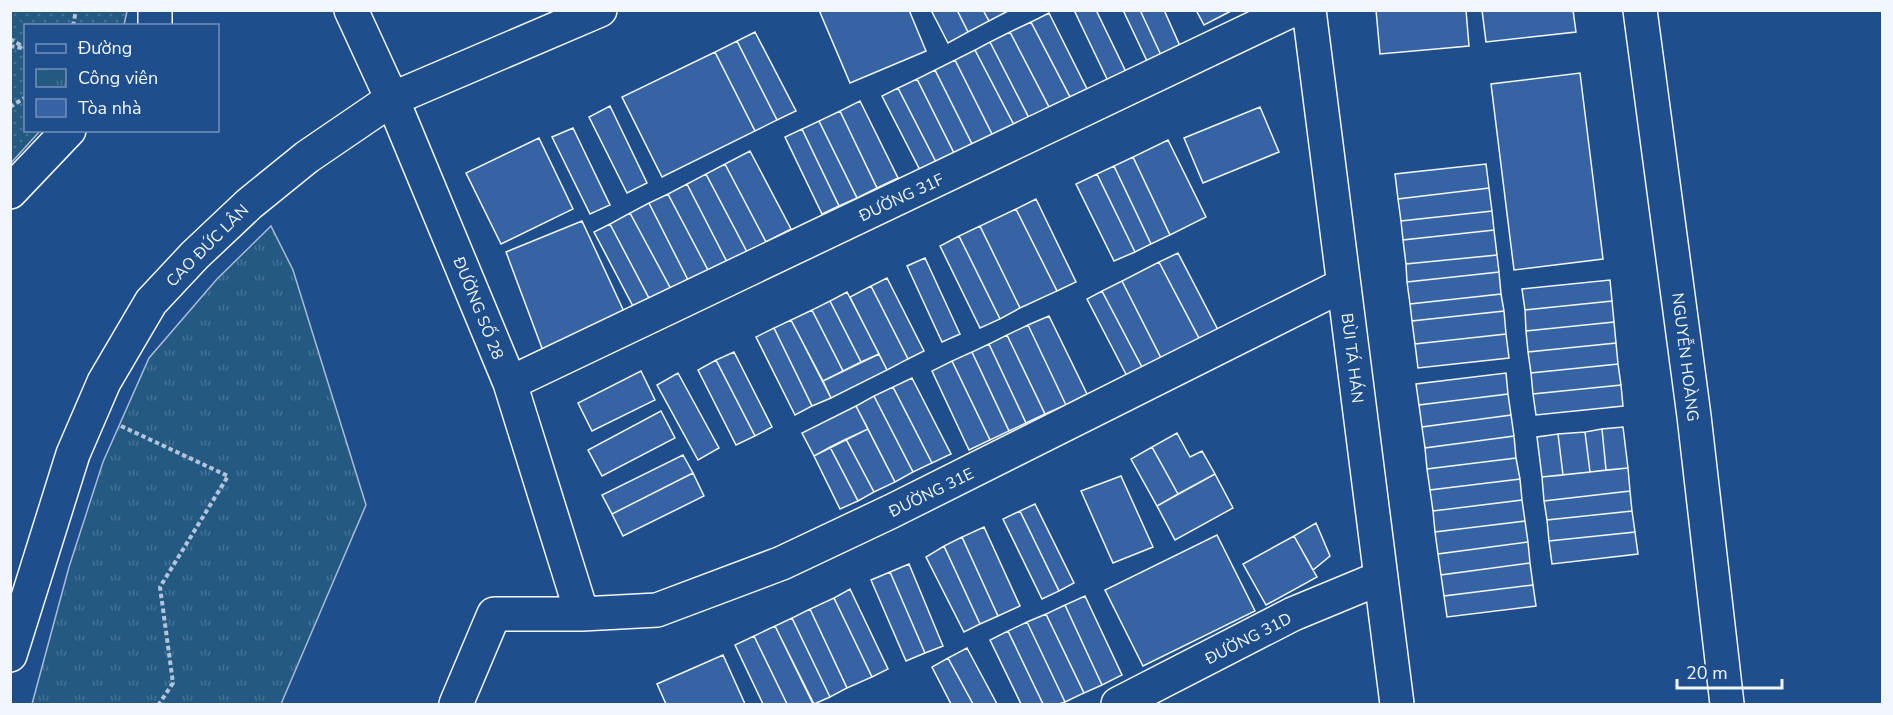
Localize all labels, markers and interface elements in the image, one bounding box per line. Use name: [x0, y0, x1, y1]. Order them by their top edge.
legend: [24, 24, 219, 132]
text: Đường: [77, 36, 132, 60]
text: Công viên: [78, 66, 158, 90]
text: Tòa nhà: [78, 96, 142, 120]
street label: ĐƯỜNG 31F: [854, 169, 948, 228]
street label: CAO ĐỨC LÂN: [162, 200, 254, 292]
street label: ĐƯỜNG SỐ 28: [447, 253, 510, 363]
street label: NGUYỄN HOÀNG: [1666, 291, 1705, 423]
street label: BÙI TÁ HÁN: [1336, 312, 1368, 404]
street label: ĐƯỜNG 31E: [884, 463, 978, 523]
street label: ĐƯỜNG 31D: [1200, 608, 1296, 671]
scale bar: [1677, 652, 1782, 690]
text: 20 m: [1686, 661, 1728, 685]

